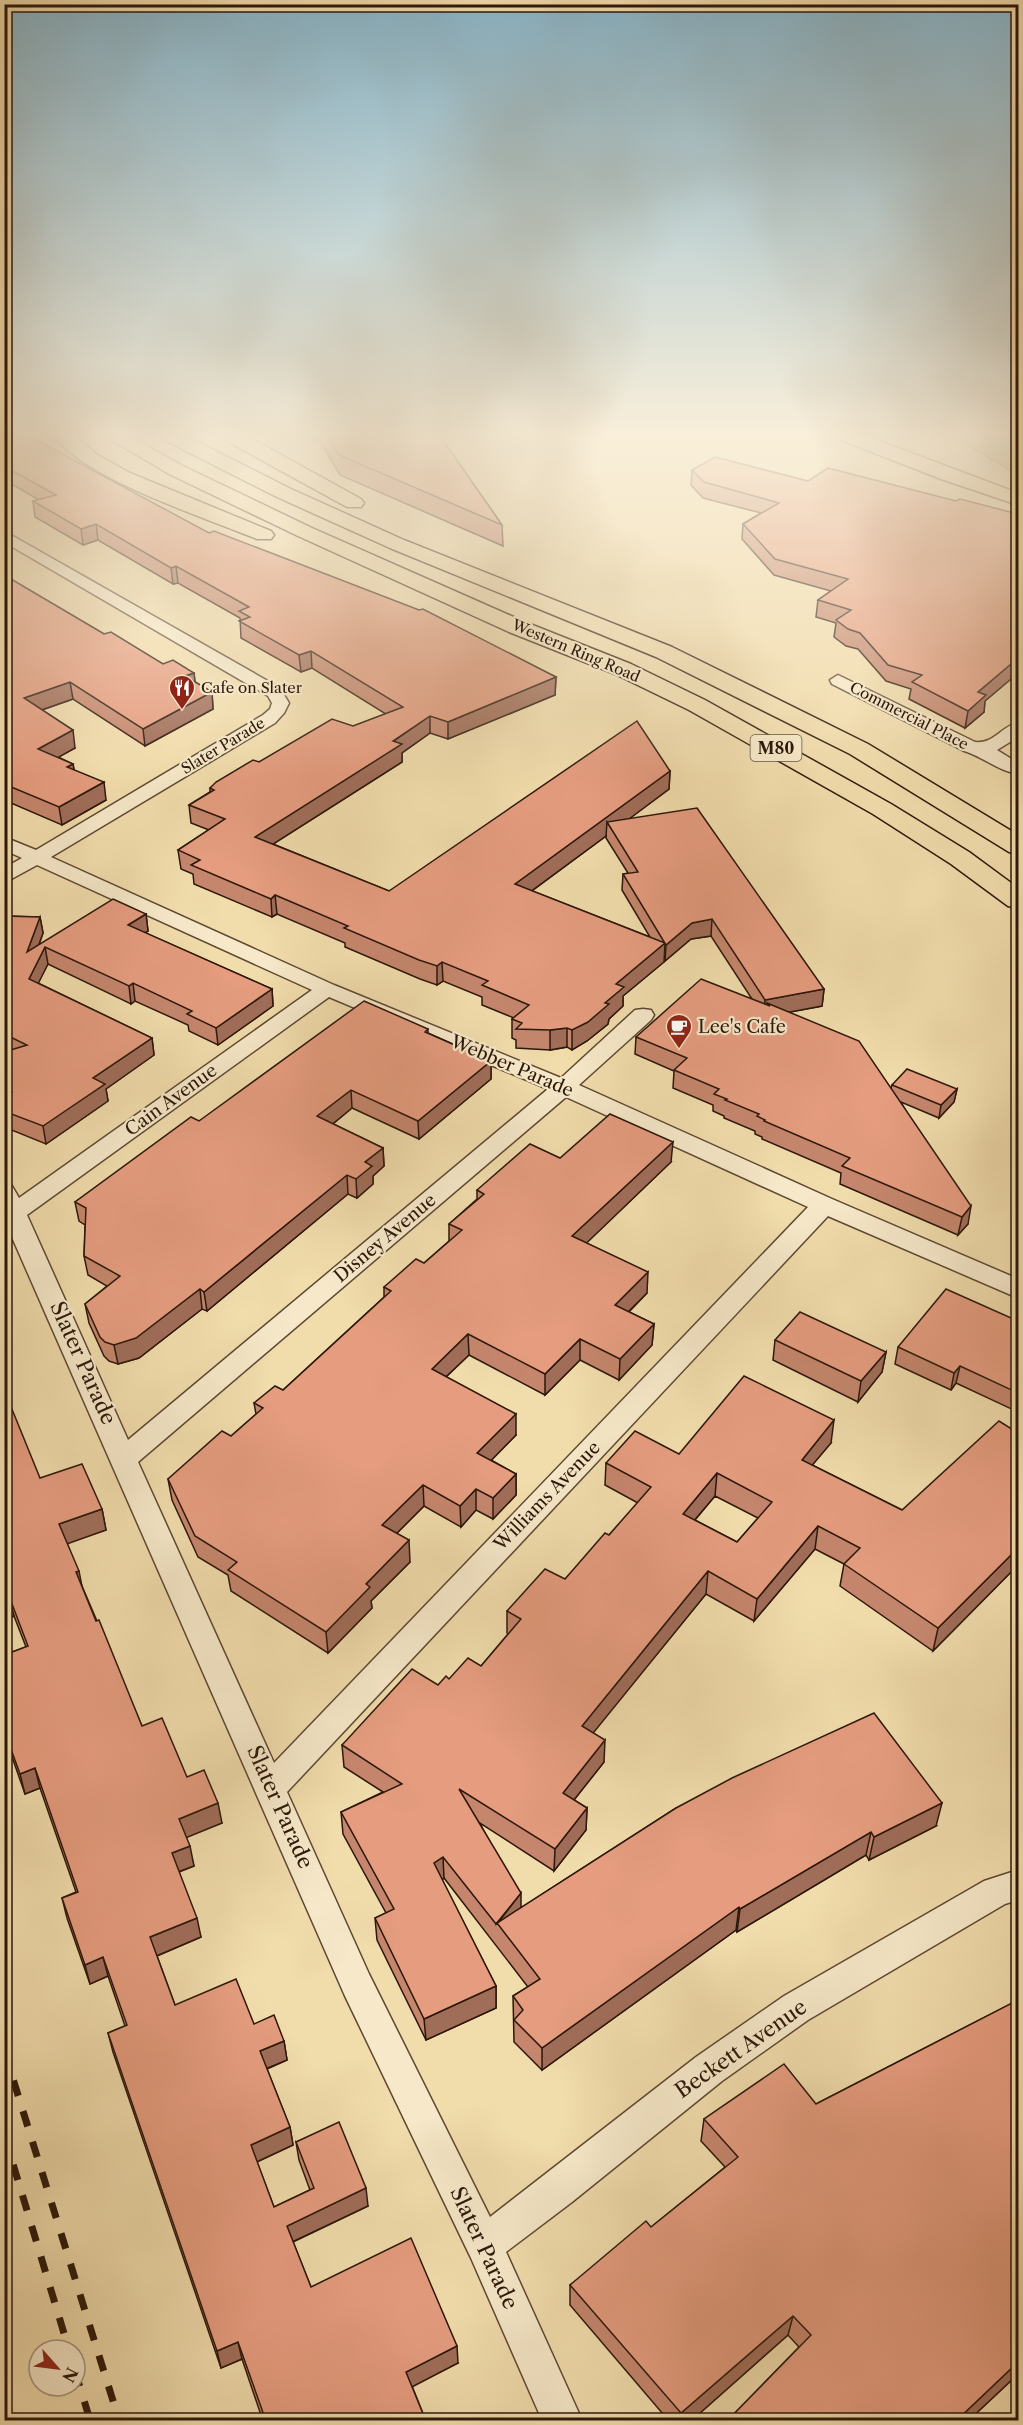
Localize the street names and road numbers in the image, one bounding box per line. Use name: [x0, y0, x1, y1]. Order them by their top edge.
street label: Western Ring Road: [508, 615, 643, 686]
street label: Commercial Place: [847, 677, 972, 754]
street label: Slater Parade: [177, 713, 268, 778]
road number: M80: [750, 735, 802, 761]
street label: Webber Parade: [446, 1030, 577, 1102]
street label: Cain Avenue: [121, 1059, 221, 1141]
street label: Disney Avenue: [330, 1189, 440, 1287]
street label: Slater Parade: [45, 1297, 122, 1428]
street label: Williams Avenue: [489, 1437, 605, 1556]
street label: Slater Parade: [242, 1741, 319, 1872]
street label: Beckett Avenue: [670, 1994, 811, 2103]
street label: Slater Parade: [445, 2183, 524, 2313]

